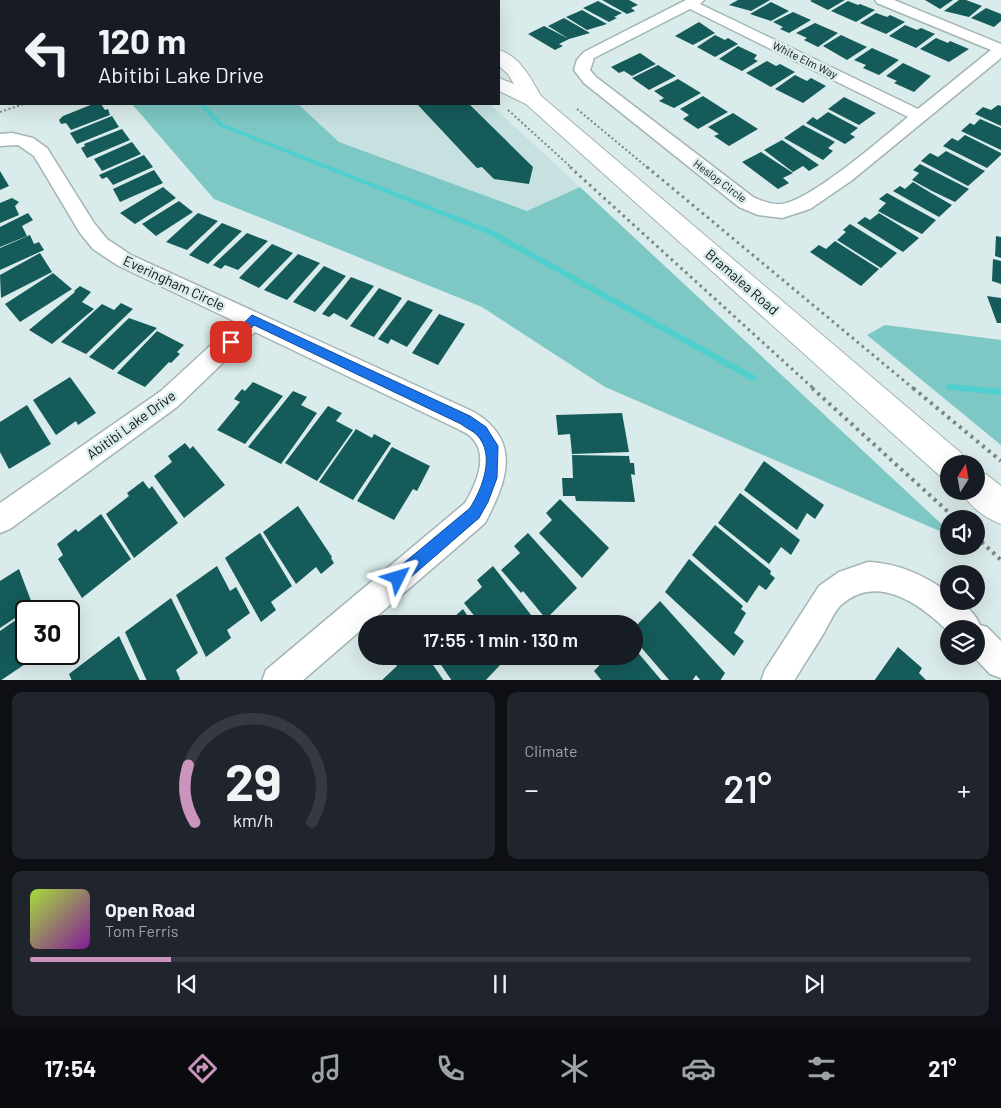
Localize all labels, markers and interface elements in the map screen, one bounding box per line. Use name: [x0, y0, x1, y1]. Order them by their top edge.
text: 120 m: [98, 19, 186, 61]
icon: left: [15, 20, 80, 85]
street label: White Elm Way: [771, 38, 840, 81]
text: Abitibi Lake Drive: [98, 61, 264, 87]
street label: Heslop Circle: [691, 157, 749, 205]
street label: Bramalea Road: [702, 245, 782, 318]
street label: Everingham Circle: [121, 252, 228, 314]
pin: [210, 321, 252, 363]
icon: arrive: [217, 328, 245, 356]
street label: Abitibi Lake Drive: [83, 387, 178, 463]
north arrow: [940, 455, 985, 500]
map controls: [940, 455, 985, 665]
button: sound: [940, 510, 985, 555]
position arrow: [371, 551, 423, 603]
button: search: [940, 565, 985, 610]
speed limit sign: 30: [15, 600, 80, 665]
button: layers: [940, 620, 985, 665]
text: 17:55 · 1 min · 130 m: [423, 628, 578, 651]
text: Climate: [525, 741, 577, 760]
text: 29: [225, 749, 282, 811]
text: 21°: [724, 765, 772, 811]
text: −: [525, 772, 539, 806]
text: +: [957, 772, 971, 806]
text: km/h: [233, 809, 273, 831]
text: Open Road: [105, 898, 195, 921]
text: Tom Ferris: [105, 921, 179, 940]
icon: previous: [173, 970, 201, 998]
icon: pause: [486, 970, 514, 998]
icon: next: [800, 970, 828, 998]
icon: directions: [185, 1051, 220, 1086]
icon: music: [309, 1051, 344, 1086]
icon: phone: [433, 1051, 468, 1086]
icon: climate: [557, 1051, 592, 1086]
icon: car: [681, 1051, 716, 1086]
icon: filters: [804, 1051, 839, 1086]
text: 17:54: [44, 1055, 96, 1081]
text: 21°: [928, 1055, 956, 1081]

